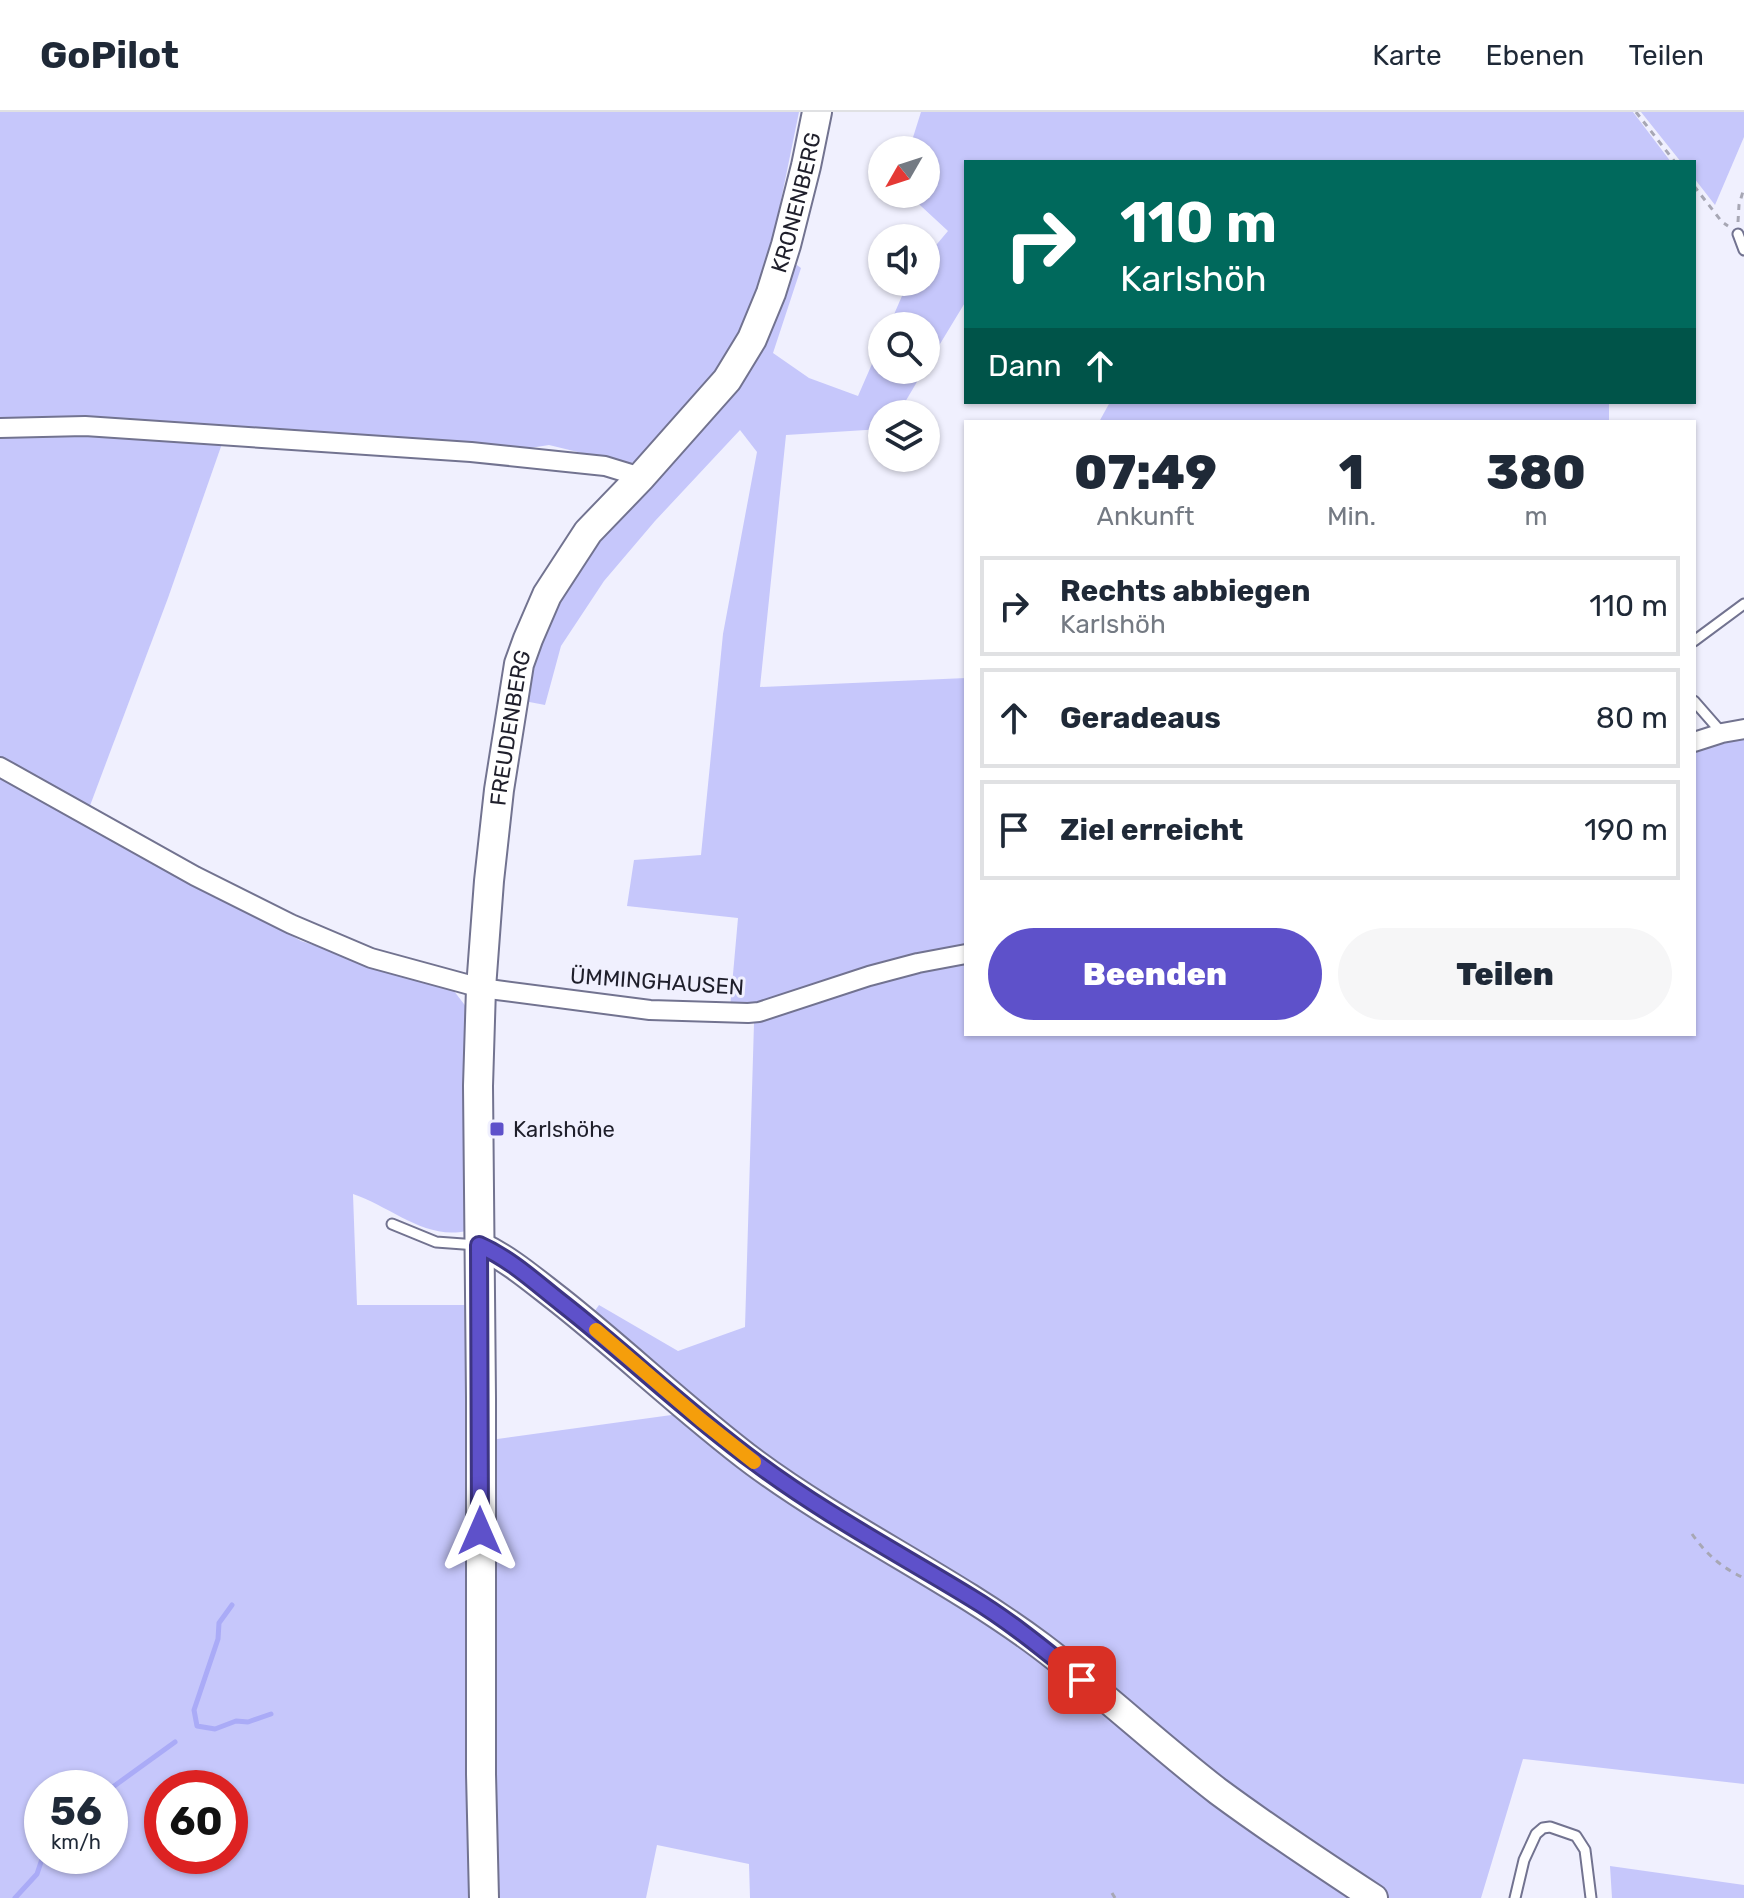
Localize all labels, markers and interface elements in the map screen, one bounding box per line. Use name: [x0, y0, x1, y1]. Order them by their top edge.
text: GoPilot: [40, 32, 179, 78]
text: Karte: [1372, 39, 1442, 72]
text: Ebenen: [1486, 39, 1585, 72]
text: Teilen: [1629, 39, 1704, 72]
street label: KRONENBERG: [765, 130, 827, 276]
north arrow: [868, 136, 940, 208]
map controls: [868, 136, 940, 472]
text: 110 m: [1120, 190, 1277, 256]
icon: right: [988, 192, 1092, 296]
button: sound: [868, 224, 940, 296]
text: Karlshöh: [1120, 257, 1267, 300]
button: search: [868, 312, 940, 384]
icon: ahead: [1078, 344, 1122, 388]
text: Dann: [988, 348, 1062, 384]
button: layers: [868, 400, 940, 472]
text: 07:49: [1074, 444, 1217, 501]
text: 1: [1339, 444, 1364, 501]
text: 380: [1486, 444, 1586, 501]
text: Ankunft: [1096, 501, 1194, 532]
text: Min.: [1327, 501, 1376, 532]
text: m: [1524, 501, 1548, 532]
text: Rechts abbiegen: [1060, 573, 1310, 609]
icon: right: [992, 584, 1036, 628]
text: 110 m: [1589, 588, 1668, 624]
text: Karlshöh: [1060, 609, 1166, 640]
street label: FREUDENBERG: [484, 646, 537, 807]
icon: ahead: [992, 696, 1036, 740]
text: Geradeaus: [1060, 700, 1221, 736]
text: 80 m: [1596, 700, 1668, 736]
icon: arrive: [992, 808, 1036, 852]
text: Ziel erreicht: [1060, 812, 1243, 848]
text: 190 m: [1584, 812, 1668, 848]
button: Beenden: [988, 928, 1322, 1020]
button: Teilen: [1338, 928, 1672, 1020]
street label: ÜMMINGHAUSEN: [569, 962, 745, 1001]
place label: Karlshöhe: [513, 1116, 615, 1143]
marker: Karlshöhe: [488, 1120, 506, 1138]
position arrow: [438, 1489, 522, 1573]
pin: [1048, 1646, 1116, 1714]
icon: arrive: [1060, 1658, 1104, 1702]
speed limit sign: 60: [144, 1770, 248, 1874]
text: 56: [50, 1788, 102, 1835]
text: km/h: [51, 1830, 101, 1854]

